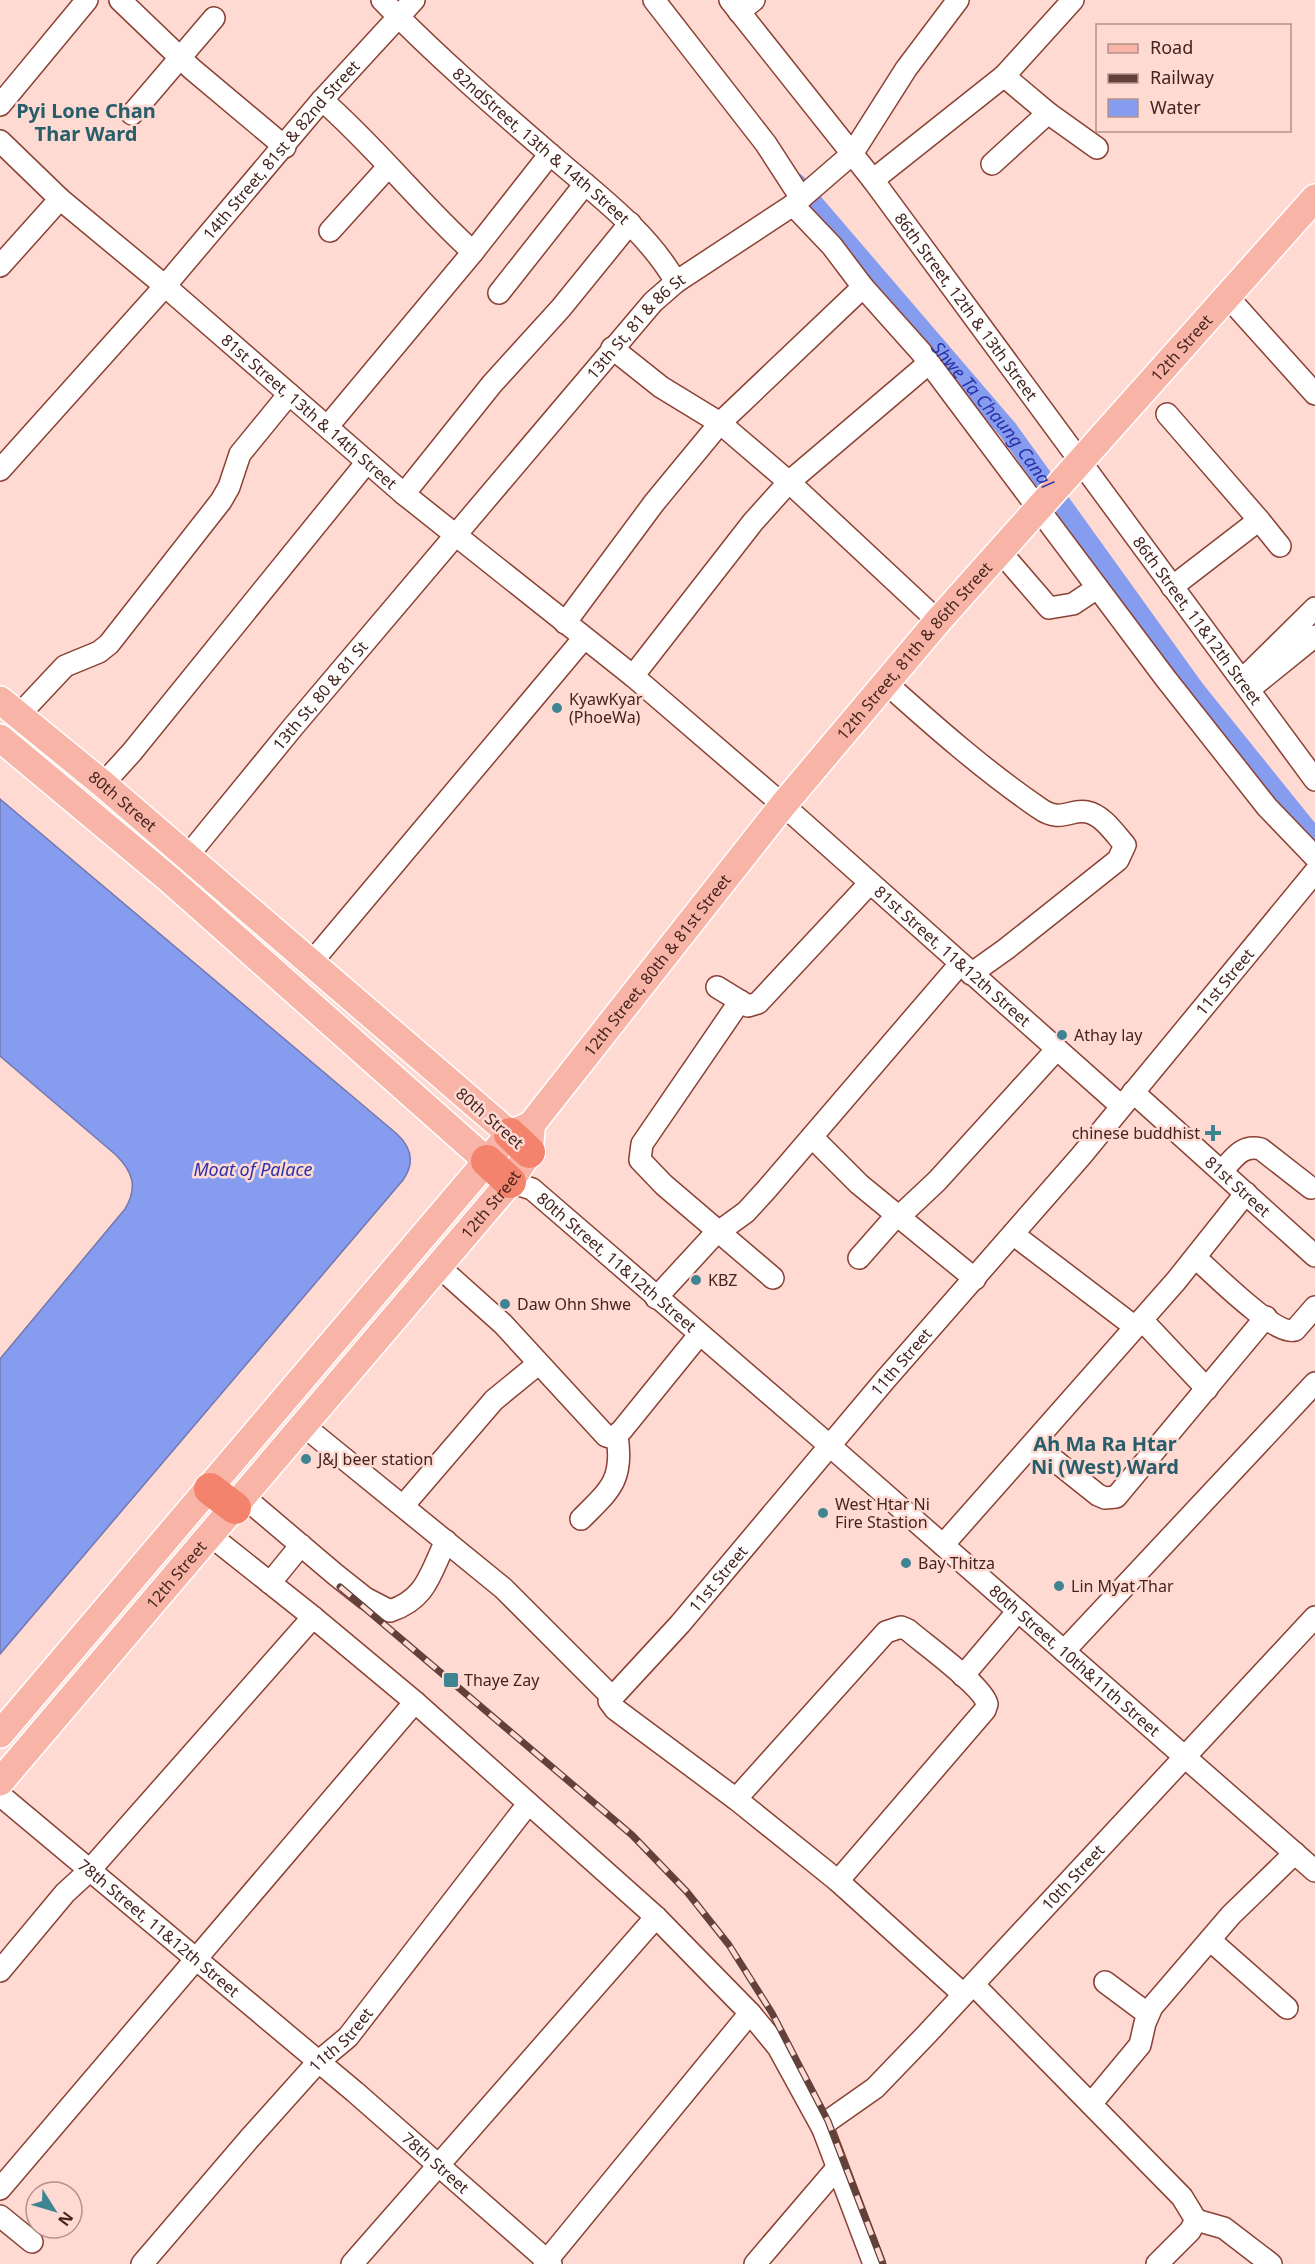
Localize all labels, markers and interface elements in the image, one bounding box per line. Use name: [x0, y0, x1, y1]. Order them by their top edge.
legend: [1096, 24, 1291, 132]
text: Road: [1150, 35, 1193, 59]
street label: 14th Street, 81st & 82nd Street: [198, 55, 364, 244]
street label: 82ndStreet, 13th & 14th Street: [448, 63, 635, 229]
text: Railway: [1150, 65, 1215, 89]
text: Water: [1150, 95, 1201, 119]
district label: Pyi Lone Chan Thar Ward: [16, 97, 156, 147]
street label: 86th Street, 12th & 13th Street: [890, 208, 1043, 405]
street label: 13th St, 81 & 86 St: [581, 268, 689, 384]
street label: 12th Street: [1146, 310, 1217, 386]
street label: 81st Street, 13th & 14th Street: [217, 329, 402, 494]
water label: Shwe Ta Chaung Canal: [926, 336, 1059, 493]
street label: 86th Street, 11&12th Street: [1128, 532, 1267, 709]
street label: 12th Street, 81th & 86th Street: [831, 557, 997, 745]
street label: 13th St, 80 & 81 St: [268, 636, 373, 755]
place label: KyawKyar (PhoeWa): [569, 688, 643, 728]
marker: KyawKyar (PhoeWa): [550, 701, 564, 715]
street label: 80th Street: [84, 766, 162, 837]
street label: 12th Street, 80th & 81st Street: [578, 869, 736, 1061]
street label: 81st Street, 11&12th Street: [870, 881, 1035, 1032]
street label: 11st Street: [1190, 943, 1259, 1020]
place label: Athay lay: [1074, 1024, 1143, 1046]
marker: Athay lay: [1055, 1028, 1069, 1042]
street label: 80th Street: [452, 1083, 529, 1154]
place label: chinese buddhist: [1072, 1122, 1200, 1144]
marker: chinese buddhist: [1204, 1124, 1222, 1142]
street label: 81st Street: [1200, 1151, 1275, 1222]
water label: Moat of Palace: [193, 1157, 313, 1181]
street label: 12th Street: [456, 1166, 526, 1243]
street label: 80th Street, 11&12th Street: [532, 1187, 701, 1337]
place label: KBZ: [708, 1269, 737, 1291]
marker: KBZ: [689, 1273, 703, 1287]
place label: Daw Ohn Shwe: [517, 1293, 631, 1315]
marker: Daw Ohn Shwe: [498, 1297, 512, 1311]
street label: 11th Street: [866, 1323, 937, 1400]
district label: Ah Ma Ra Htar Ni (West) Ward: [1031, 1430, 1179, 1480]
place label: J&J beer station: [316, 1448, 433, 1470]
marker: J&J beer station: [299, 1452, 313, 1466]
place label: West Htar Ni Fire Stastion: [835, 1493, 930, 1533]
marker: West Htar Ni Fire Stastion: [816, 1506, 830, 1520]
street label: 12th Street: [141, 1536, 212, 1613]
street label: 11st Street: [684, 1541, 753, 1617]
place label: Bay Thitza: [918, 1552, 995, 1574]
marker: Bay Thitza: [899, 1556, 913, 1570]
place label: Lin Myat Thar: [1071, 1575, 1174, 1597]
marker: Lin Myat Thar: [1052, 1579, 1066, 1593]
street label: 80th Street, 10th&11th Street: [985, 1580, 1165, 1741]
place label: Thaye Zay: [464, 1669, 540, 1691]
marker: Thaye Zay: [442, 1671, 460, 1689]
street label: 10th Street: [1037, 1839, 1109, 1915]
street label: 78th Street, 11&12th Street: [73, 1854, 244, 2002]
street label: 11th Street: [304, 2003, 378, 2076]
street label: 78th Street: [397, 2127, 474, 2198]
north arrow: [24, 2180, 84, 2240]
text: N: [53, 2207, 79, 2231]

